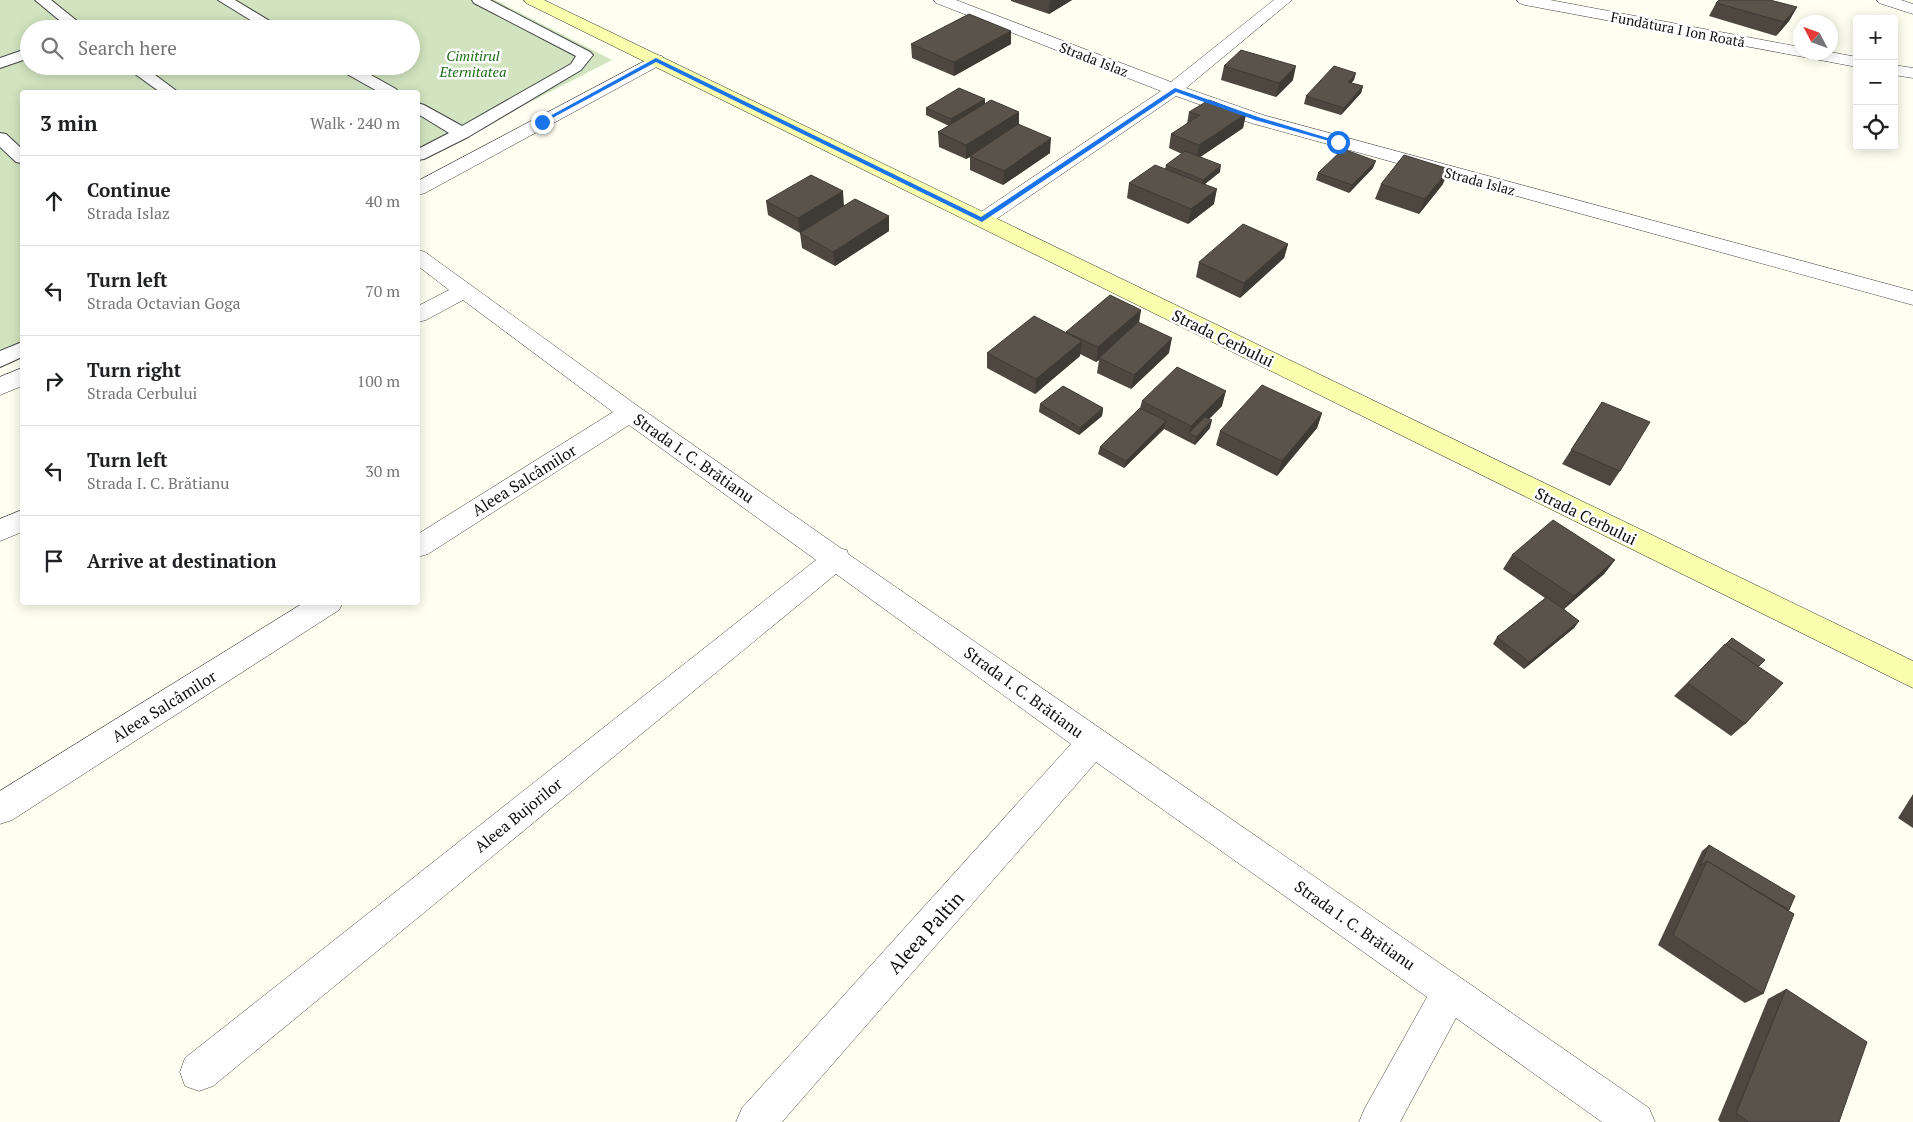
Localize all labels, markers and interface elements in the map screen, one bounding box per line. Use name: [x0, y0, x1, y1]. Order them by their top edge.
street label: Fundătura I Ion Roată: [1609, 7, 1747, 51]
north arrow: [1793, 15, 1838, 60]
map controls: [1853, 15, 1898, 150]
button: +: [1853, 15, 1898, 60]
search box: [20, 20, 420, 75]
icon: search: [38, 34, 66, 62]
text: Search here: [78, 35, 177, 60]
street label: Strada Islaz: [1057, 37, 1131, 81]
park label: Cimitirul Eternitatea: [439, 46, 506, 81]
button: −: [1853, 60, 1898, 105]
button: locate: [1853, 105, 1898, 150]
text: 3 min: [40, 109, 97, 137]
route end: [531, 111, 554, 134]
text: Walk · 240 m: [310, 112, 400, 134]
route start: [1327, 131, 1350, 154]
street label: Strada Islaz: [1443, 162, 1518, 200]
text: Continue: [87, 177, 171, 202]
icon: ahead: [40, 187, 68, 215]
text: 40 m: [365, 190, 400, 212]
text: Strada Islaz: [87, 202, 170, 224]
text: Turn left: [87, 267, 168, 292]
icon: left: [40, 277, 68, 305]
text: 70 m: [365, 280, 400, 302]
text: Strada Octavian Goga: [87, 292, 241, 314]
street label: Strada Cerbului: [1169, 304, 1278, 372]
text: Turn right: [87, 357, 181, 382]
icon: right: [40, 367, 68, 395]
text: 100 m: [357, 370, 400, 392]
text: Strada Cerbului: [87, 382, 197, 404]
street label: Strada I. C. Brătianu: [629, 408, 759, 508]
street label: Aleea Salcâmilor: [468, 439, 581, 521]
text: Turn left: [87, 447, 168, 472]
icon: left: [40, 457, 68, 485]
text: 30 m: [365, 460, 400, 482]
text: Strada I. C. Brătianu: [87, 472, 230, 494]
street label: Strada Cerbului: [1532, 482, 1641, 550]
icon: arrive: [40, 547, 68, 575]
text: Arrive at destination: [87, 548, 276, 573]
street label: Strada I. C. Brătianu: [960, 641, 1088, 743]
street label: Aleea Salcâmilor: [108, 665, 221, 747]
street label: Aleea Bujorilor: [469, 772, 567, 857]
street label: Strada I. C. Brătianu: [1290, 875, 1420, 975]
street label: Aleea Paltin: [881, 885, 969, 979]

